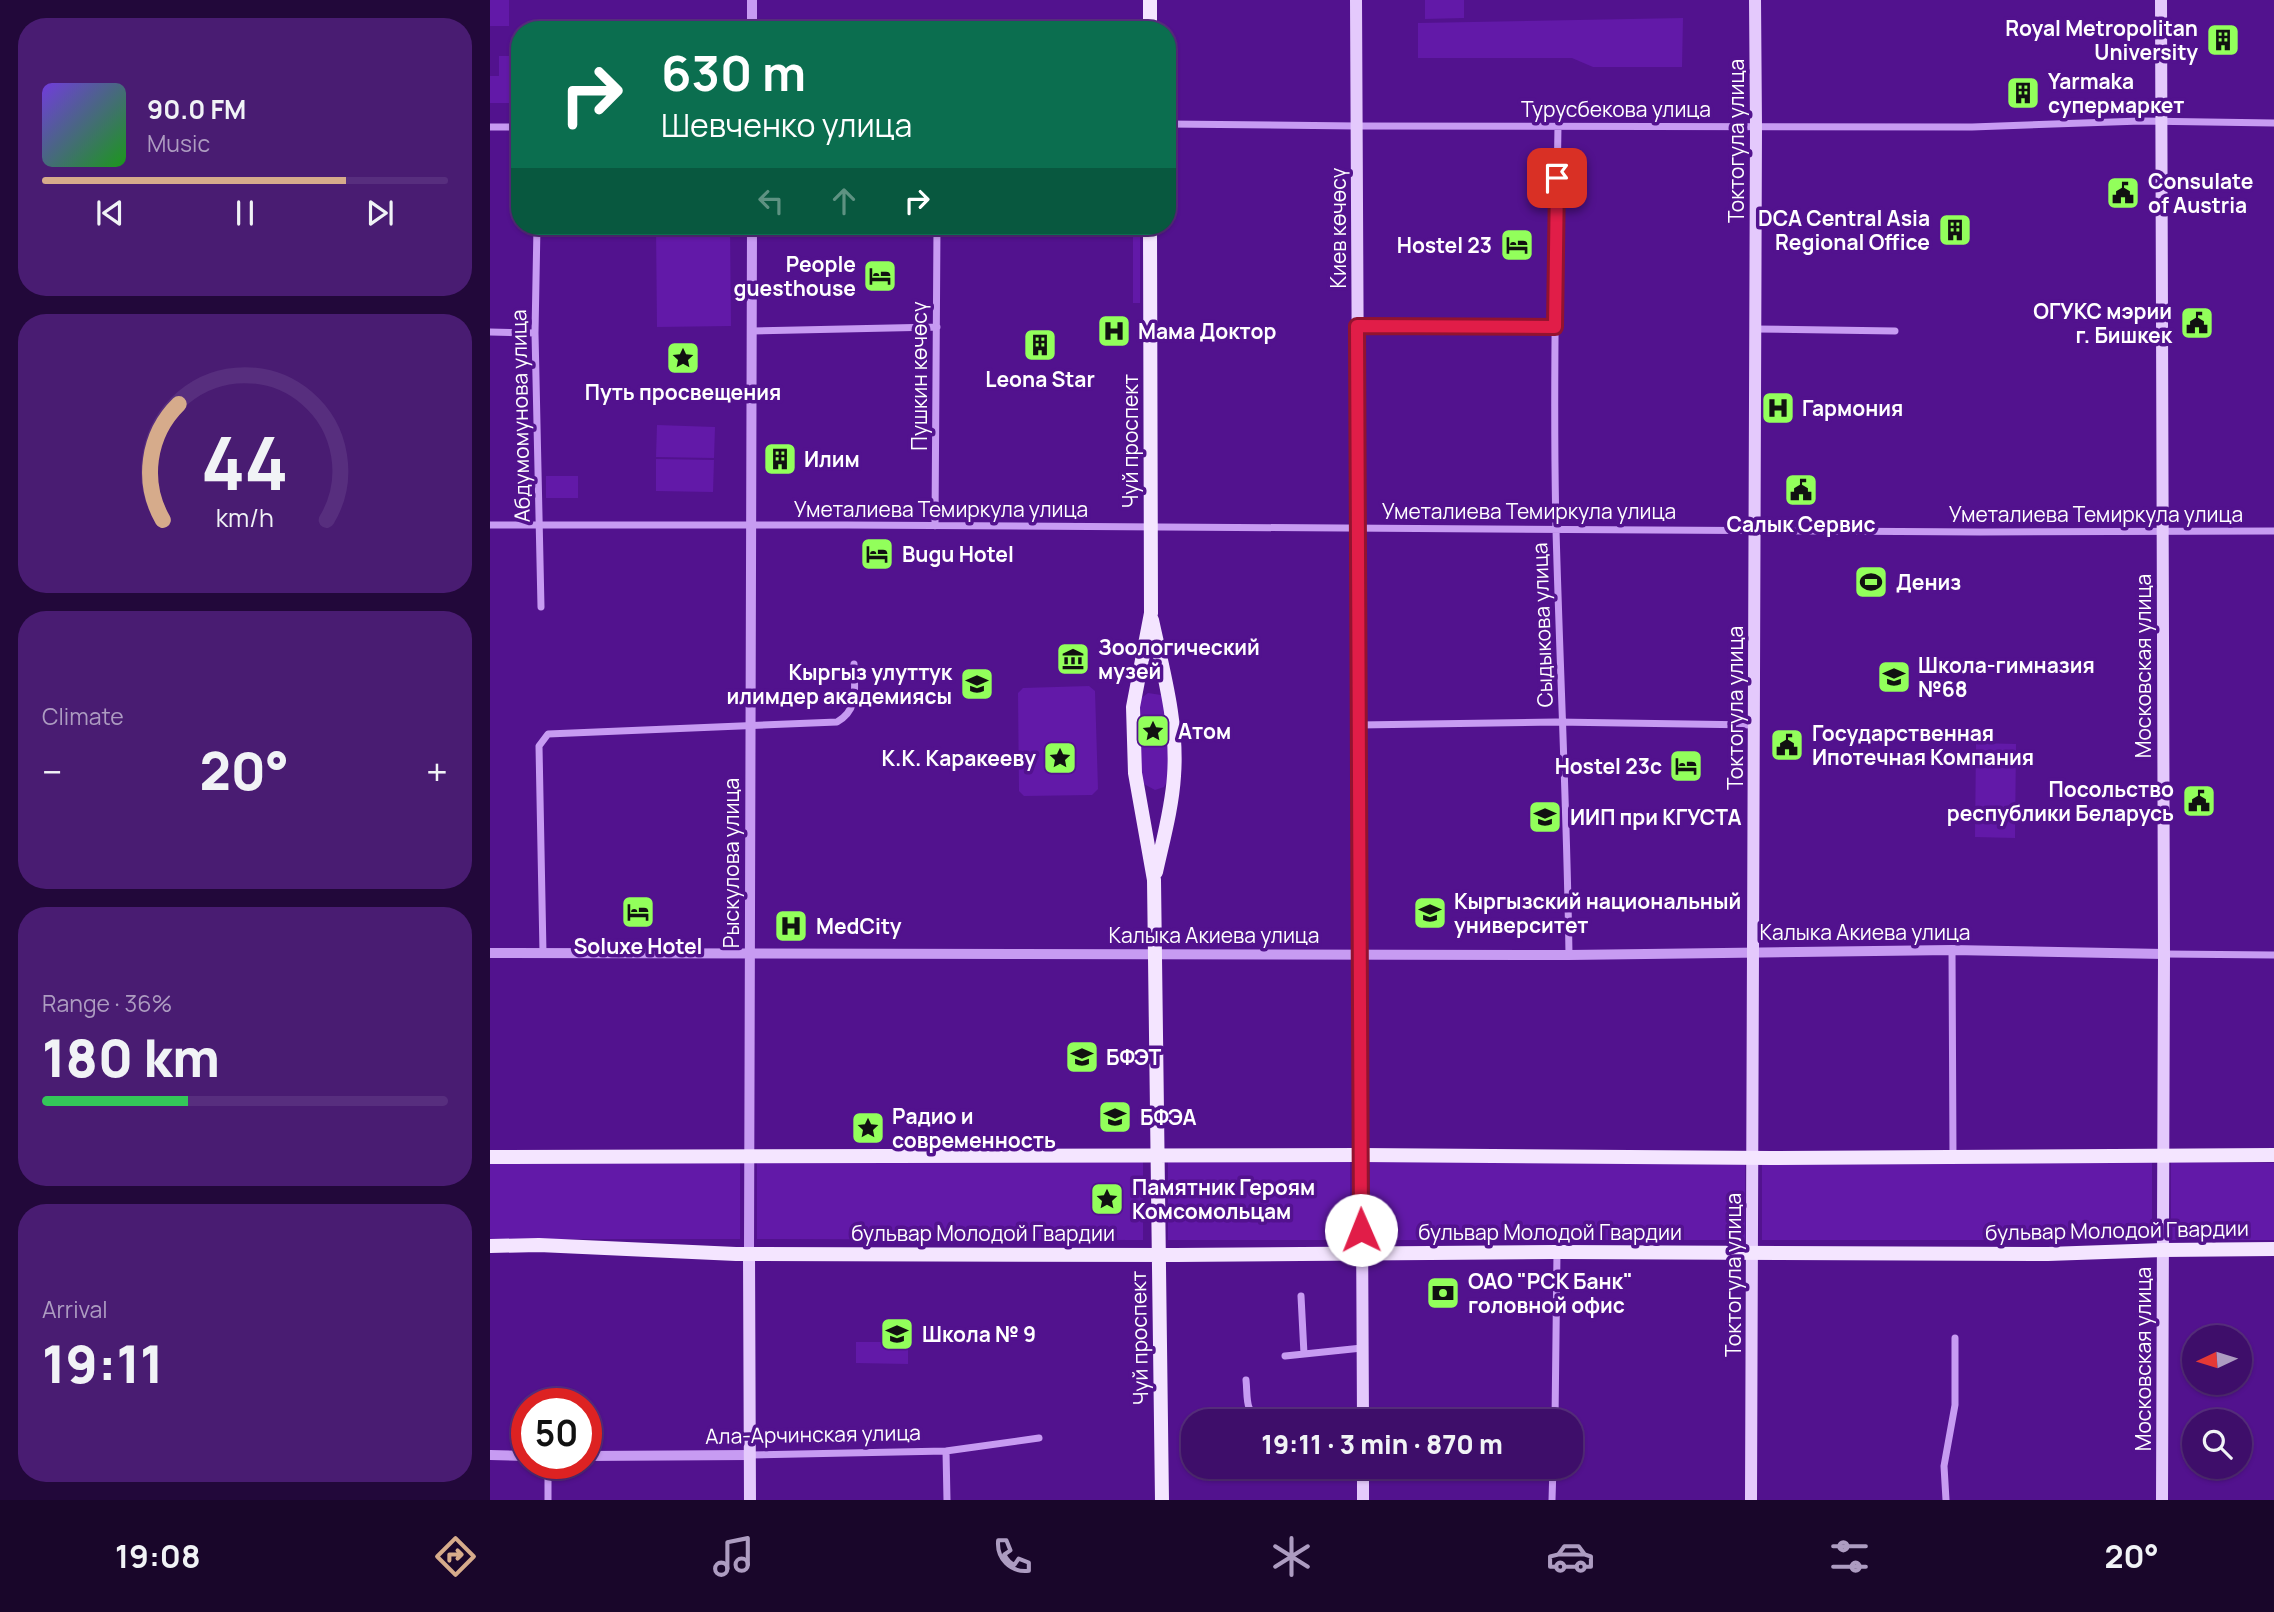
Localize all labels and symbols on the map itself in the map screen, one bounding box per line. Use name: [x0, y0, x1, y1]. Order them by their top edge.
place label: Royal Metropolitan University: [2005, 14, 2198, 66]
building icon: Royal Metropolitan University: [2204, 21, 2242, 59]
street label: Токтогула улица: [1722, 59, 1750, 223]
place label: Yarmaka супермаркет: [2048, 67, 2184, 119]
building icon: Yarmaka супермаркет: [2004, 74, 2042, 112]
street label: Турусбекова улица: [1521, 95, 1711, 123]
pin: [1527, 148, 1587, 208]
street label: Киев көчөсү: [1324, 167, 1352, 288]
place label: Consulate of Austria: [2148, 167, 2253, 219]
public building icon: Consulate of Austria: [2104, 174, 2142, 212]
place label: DCA Central Asia Regional Office: [1758, 204, 1930, 256]
building icon: DCA Central Asia Regional Office: [1936, 211, 1974, 249]
hotel icon: Hostel 23: [1498, 226, 1536, 264]
place label: Hostel 23: [1397, 231, 1492, 259]
place label: People guesthouse: [734, 250, 856, 302]
hotel icon: People guesthouse: [861, 257, 899, 295]
place label: ОГУКС мэрии г. Бишкек: [2033, 297, 2173, 349]
street label: Пушкин көчөсү: [905, 301, 933, 451]
public building icon: ОГУКС мэрии г. Бишкек: [2178, 304, 2216, 342]
street label: Абдумомунова улица: [504, 309, 536, 523]
hospital icon: Мама Доктор: [1095, 312, 1133, 350]
place label: Мама Доктор: [1138, 317, 1277, 345]
building icon: Leona Star: [1021, 326, 1059, 364]
place icon: Путь просвещения: [664, 339, 702, 377]
place label: Leona Star: [985, 365, 1095, 393]
street label: Чуй проспект: [1116, 373, 1144, 508]
place label: Путь просвещения: [585, 378, 781, 406]
hospital icon: Гармония: [1759, 389, 1797, 427]
place label: Гармония: [1802, 394, 1903, 422]
building icon: Илим: [761, 440, 799, 478]
place label: Илим: [804, 445, 860, 473]
public building icon: Салык Сервис: [1782, 471, 1820, 509]
street label: Уметалиева Темиркула улица: [794, 495, 1088, 523]
street label: Уметалиева Темиркула улица: [1382, 497, 1676, 525]
street label: Уметалиева Темиркула улица: [1949, 500, 2243, 528]
place label: Салык Сервис: [1726, 510, 1876, 538]
hotel icon: Bugu Hotel: [858, 535, 896, 573]
place label: Bugu Hotel: [902, 540, 1014, 568]
street label: Сыдыкова улица: [1525, 542, 1559, 708]
sports icon: Дениз: [1852, 563, 1890, 601]
place label: Дениз: [1896, 568, 1961, 596]
street label: Московская улица: [2129, 574, 2157, 758]
street label: Токтогула улица: [1721, 626, 1749, 790]
place label: Зоологический музей: [1098, 633, 1260, 685]
museum icon: Зоологический музей: [1054, 640, 1092, 678]
place label: Школа-гимназия №68: [1918, 651, 2095, 703]
place label: Кыргыз улуттук илимдер академиясы: [727, 658, 953, 710]
school or university icon: Школа-гимназия №68: [1875, 658, 1913, 696]
school or university icon: Кыргыз улуттук илимдер академиясы: [958, 665, 996, 703]
place icon: Атом: [1134, 712, 1172, 750]
place label: Атом: [1178, 717, 1231, 745]
place label: Государственная Ипотечная Компания: [1812, 719, 2034, 771]
public building icon: Государственная Ипотечная Компания: [1768, 726, 1806, 764]
place icon: К.К. Каракееву: [1041, 739, 1079, 777]
place label: К.К. Каракееву: [882, 744, 1036, 772]
hotel icon: Hostel 23c: [1667, 747, 1705, 785]
place label: Hostel 23c: [1555, 752, 1662, 780]
place label: Посольство республики Беларусь: [1947, 775, 2174, 827]
street label: Рыскулова улица: [717, 778, 745, 948]
public building icon: Посольство республики Беларусь: [2180, 782, 2218, 820]
school or university icon: ИИП при КГУСТА: [1526, 798, 1564, 836]
place label: ИИП при КГУСТА: [1570, 803, 1742, 831]
place label: Кыргызский национальный университет: [1454, 887, 1741, 939]
hotel icon: Soluxe Hotel: [619, 893, 657, 931]
school or university icon: Кыргызский национальный университет: [1411, 894, 1449, 932]
hospital icon: MedCity: [772, 907, 810, 945]
place label: MedCity: [816, 912, 902, 940]
street label: Калыка Акиева улица: [1760, 918, 1970, 946]
street label: Калыка Акиева улица: [1109, 921, 1319, 949]
place label: Soluxe Hotel: [573, 932, 703, 960]
school or university icon: БФЭТ: [1063, 1038, 1101, 1076]
place label: БФЭТ: [1106, 1043, 1162, 1071]
school or university icon: БФЭА: [1096, 1098, 1134, 1136]
place label: Радио и современность: [892, 1102, 1056, 1154]
place label: БФЭА: [1140, 1103, 1197, 1131]
place icon: Радио и современность: [849, 1109, 887, 1147]
place label: Памятник Героям Комсомольцам: [1132, 1173, 1315, 1225]
place icon: Памятник Героям Комсомольцам: [1088, 1180, 1126, 1218]
position arrow: [1324, 1193, 1398, 1267]
street label: Токтогула улица: [1719, 1193, 1747, 1357]
street label: бульвар Молодой Гвардии: [1985, 1214, 2249, 1246]
street label: бульвар Молодой Гвардии: [1418, 1218, 1682, 1246]
street label: бульвар Молодой Гвардии: [851, 1219, 1115, 1247]
place label: ОАО "РСК Банк" головной офис: [1468, 1267, 1633, 1319]
street label: Московская улица: [2129, 1267, 2157, 1451]
street label: Чуй проспект: [1124, 1270, 1154, 1405]
bank icon: ОАО "РСК Банк" головной офис: [1424, 1274, 1462, 1312]
school or university icon: Школа № 9: [878, 1315, 916, 1353]
place label: Школа № 9: [922, 1320, 1036, 1348]
north arrow: [2182, 1325, 2252, 1395]
speed limit sign: 50: [511, 1388, 602, 1479]
street label: Ала-Арчинская улица: [705, 1418, 921, 1450]

